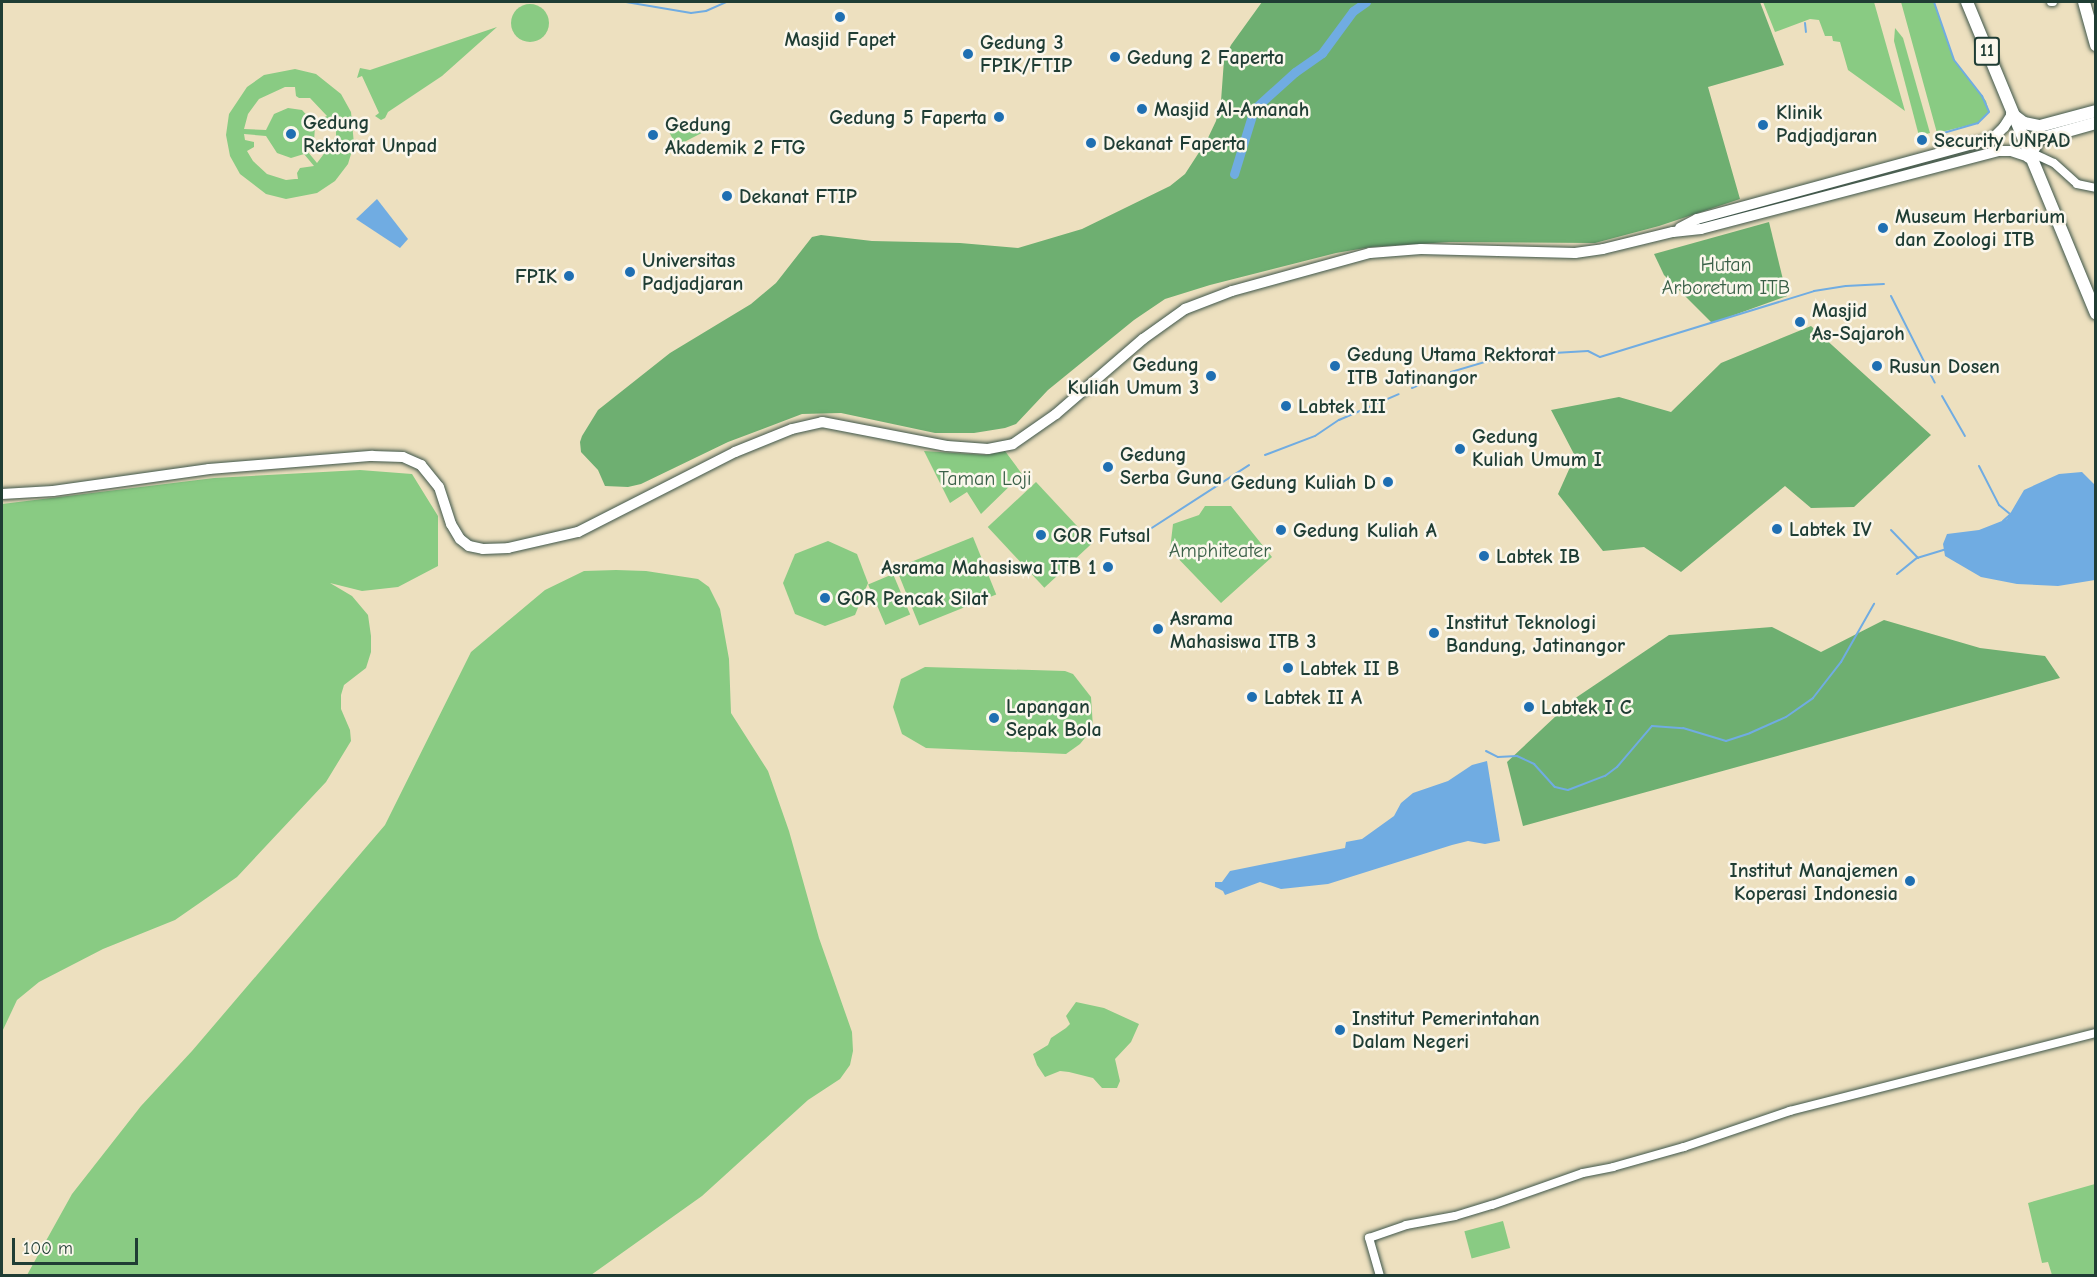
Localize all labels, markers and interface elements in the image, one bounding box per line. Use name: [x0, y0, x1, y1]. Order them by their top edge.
marker: Masjid Fapet: [833, 10, 847, 24]
place label: Masjid Fapet: [785, 27, 895, 51]
place label: Gedung 3 FPIK/FTIP: [980, 30, 1072, 77]
road number: 11: [1974, 36, 2000, 66]
place label: Gedung 2 Faperta: [1127, 45, 1284, 69]
marker: Gedung 3 FPIK/FTIP: [961, 47, 975, 61]
marker: Gedung 2 Faperta: [1108, 50, 1122, 64]
place label: Masjid Al-Amanah: [1154, 97, 1309, 121]
place label: Klinik Padjadjaran: [1776, 101, 1877, 148]
marker: Masjid Al-Amanah: [1135, 102, 1149, 116]
place label: Gedung 5 Faperta: [829, 105, 987, 129]
place label: Gedung Rektorat Unpad: [303, 110, 437, 157]
marker: Gedung 5 Faperta: [992, 110, 1006, 124]
place label: Gedung Akademik 2 FTG: [665, 112, 806, 159]
marker: Klinik Padjadjaran: [1754, 116, 1772, 134]
marker: Gedung Rektorat Unpad: [284, 127, 298, 141]
marker: Gedung Akademik 2 FTG: [646, 128, 660, 142]
place label: Security UNPAD: [1934, 128, 2070, 152]
place label: Dekanat Faperta: [1103, 131, 1246, 155]
marker: Security UNPAD: [1915, 133, 1929, 147]
marker: Dekanat Faperta: [1084, 136, 1098, 150]
place label: Dekanat FTIP: [739, 184, 857, 208]
marker: Dekanat FTIP: [720, 189, 734, 203]
place label: Museum Herbarium dan Zoologi ITB: [1895, 204, 2065, 251]
marker: Museum Herbarium dan Zoologi ITB: [1876, 221, 1890, 235]
place label: Universitas Padjadjaran: [642, 248, 743, 295]
park label: Hutan Arboretum ITB: [1662, 252, 1790, 299]
place label: FPIK: [515, 264, 557, 288]
marker: Universitas Padjadjaran: [623, 265, 637, 279]
marker: FPIK: [562, 269, 576, 283]
place label: Masjid As-Sajaroh: [1812, 298, 1905, 345]
marker: Masjid As-Sajaroh: [1793, 315, 1807, 329]
place label: Gedung Utama Rektorat ITB Jatinangor: [1347, 342, 1555, 389]
place label: Gedung Kuliah Umum 3: [1067, 352, 1199, 399]
place label: Rusun Dosen: [1889, 354, 2000, 378]
marker: Gedung Utama Rektorat ITB Jatinangor: [1328, 359, 1342, 373]
marker: Rusun Dosen: [1870, 359, 1884, 373]
marker: Gedung Kuliah Umum 3: [1204, 369, 1218, 383]
place label: Labtek III: [1298, 394, 1386, 418]
marker: Labtek III: [1279, 399, 1293, 413]
place label: Gedung Kuliah Umum I: [1472, 425, 1602, 472]
marker: Gedung Kuliah Umum I: [1453, 442, 1467, 456]
place label: Gedung Serba Guna: [1120, 443, 1222, 490]
marker: Gedung Serba Guna: [1101, 460, 1115, 474]
park label: Taman Loji: [939, 466, 1031, 490]
place label: Gedung Kuliah D: [1231, 470, 1376, 494]
marker: Gedung Kuliah D: [1381, 475, 1395, 489]
place label: Labtek IV: [1789, 517, 1871, 541]
place label: Gedung Kuliah A: [1293, 518, 1437, 542]
marker: Labtek IV: [1770, 522, 1784, 536]
place label: GOR Futsal: [1053, 523, 1151, 547]
marker: Gedung Kuliah A: [1274, 523, 1288, 537]
marker: GOR Futsal: [1034, 528, 1048, 542]
park label: Amphiteater: [1169, 538, 1271, 562]
place label: Labtek IB: [1496, 544, 1580, 568]
marker: Labtek IB: [1477, 549, 1491, 563]
place label: Asrama Mahasiswa ITB 1: [881, 555, 1096, 579]
marker: Asrama Mahasiswa ITB 1: [1101, 560, 1115, 574]
place label: GOR Pencak Silat: [837, 586, 988, 610]
marker: GOR Pencak Silat: [818, 591, 832, 605]
place label: Asrama Mahasiswa ITB 3: [1170, 606, 1316, 653]
place label: Institut Teknologi Bandung, Jatinangor: [1446, 610, 1625, 657]
marker: Asrama Mahasiswa ITB 3: [1151, 622, 1165, 636]
marker: Institut Teknologi Bandung, Jatinangor: [1427, 626, 1441, 640]
place label: Labtek II B: [1300, 656, 1399, 680]
marker: Labtek II B: [1281, 661, 1295, 675]
place label: Labtek II A: [1264, 685, 1362, 709]
marker: Labtek II A: [1245, 690, 1259, 704]
place label: Lapangan Sepak Bola: [1006, 694, 1102, 741]
place label: Labtek I C: [1541, 695, 1632, 719]
marker: Labtek I C: [1522, 700, 1536, 714]
marker: Lapangan Sepak Bola: [987, 711, 1001, 725]
place label: Institut Manajemen Koperasi Indonesia: [1730, 858, 1898, 905]
marker: Institut Manajemen Koperasi Indonesia: [1903, 874, 1917, 888]
place label: Institut Pemerintahan Dalam Negeri: [1352, 1006, 1540, 1053]
marker: Institut Pemerintahan Dalam Negeri: [1333, 1023, 1347, 1037]
scale bar: [15, 1226, 141, 1264]
text: 100 m: [23, 1238, 73, 1259]

